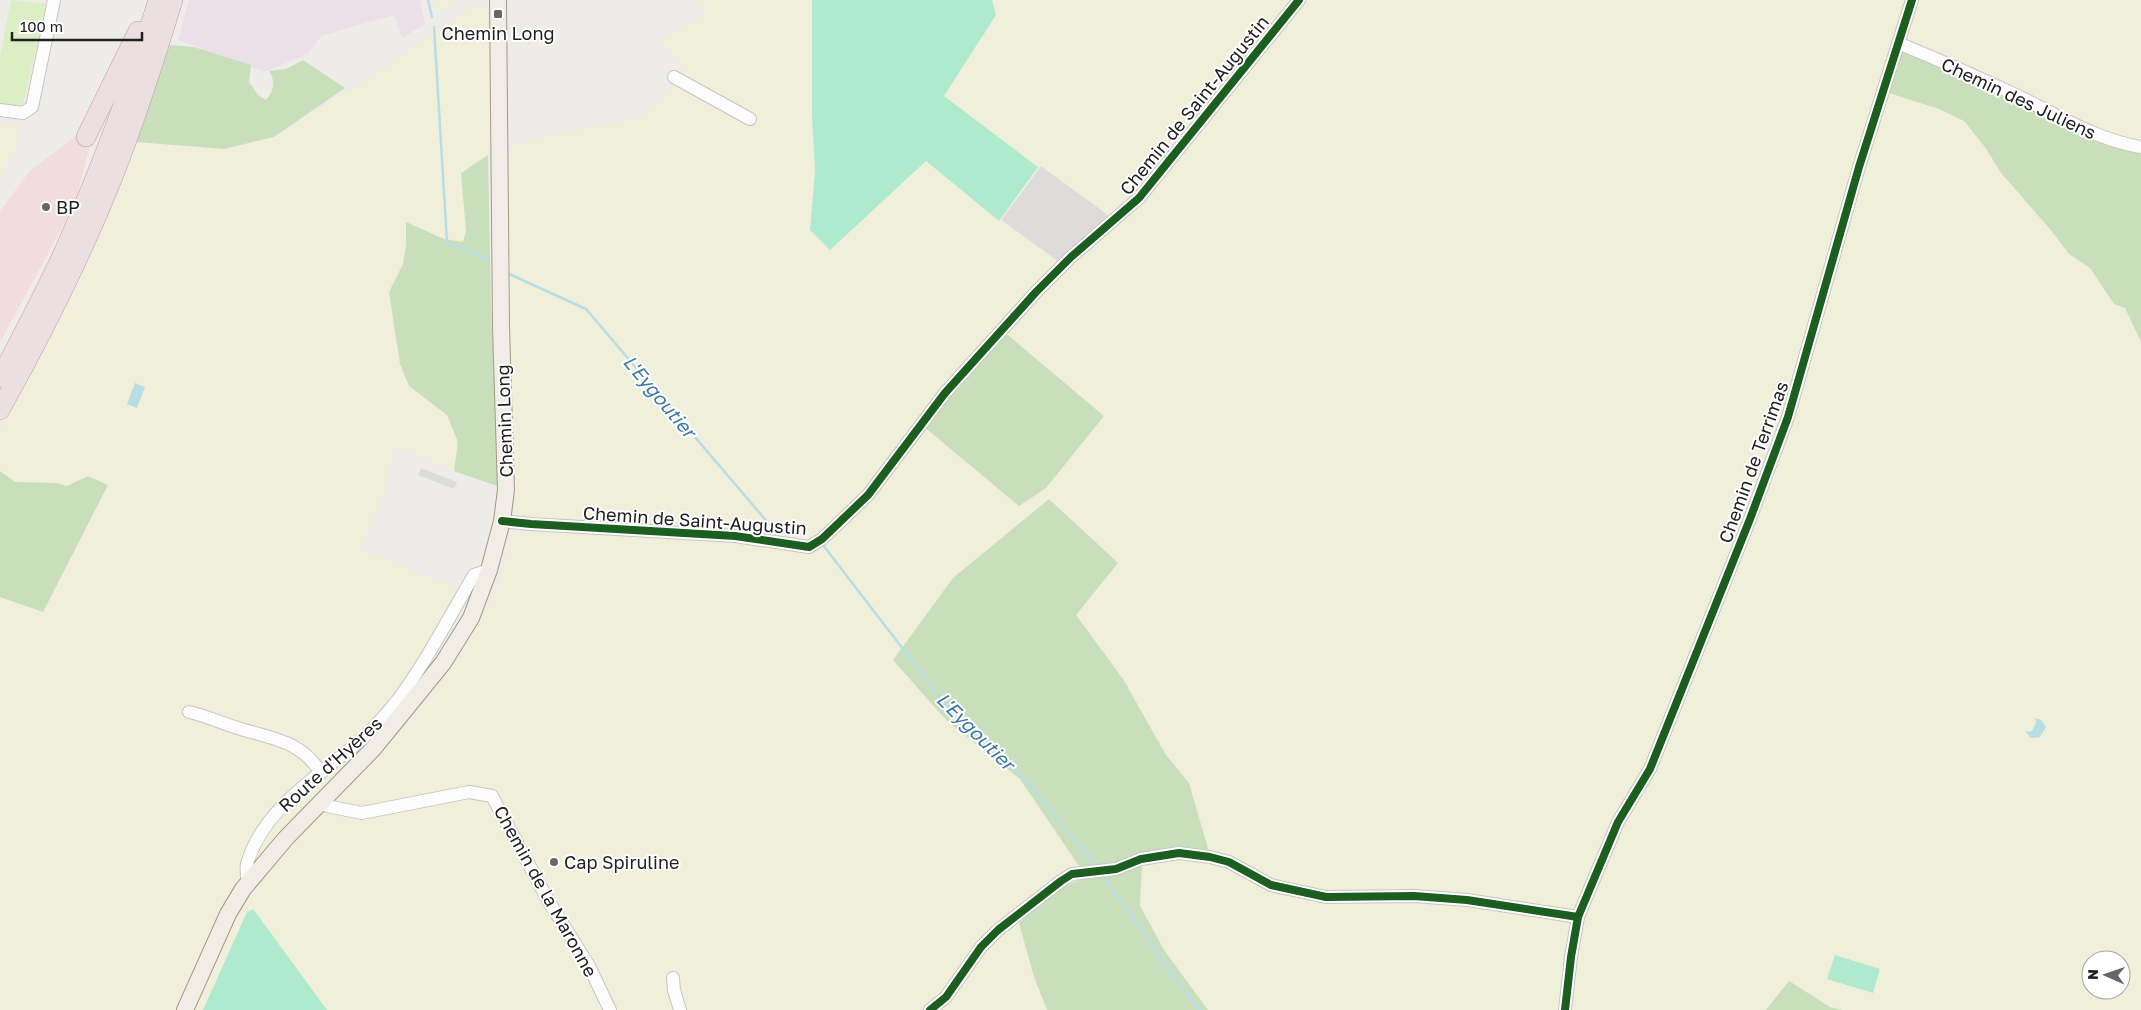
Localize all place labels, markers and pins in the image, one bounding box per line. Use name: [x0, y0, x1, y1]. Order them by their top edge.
marker: Chemin Long: [492, 8, 504, 20]
place label: Chemin Long: [441, 22, 555, 44]
place label: BP: [56, 196, 80, 218]
marker: BP: [40, 201, 52, 213]
place label: Cap Spiruline: [564, 851, 679, 873]
marker: Cap Spiruline: [548, 856, 560, 868]

